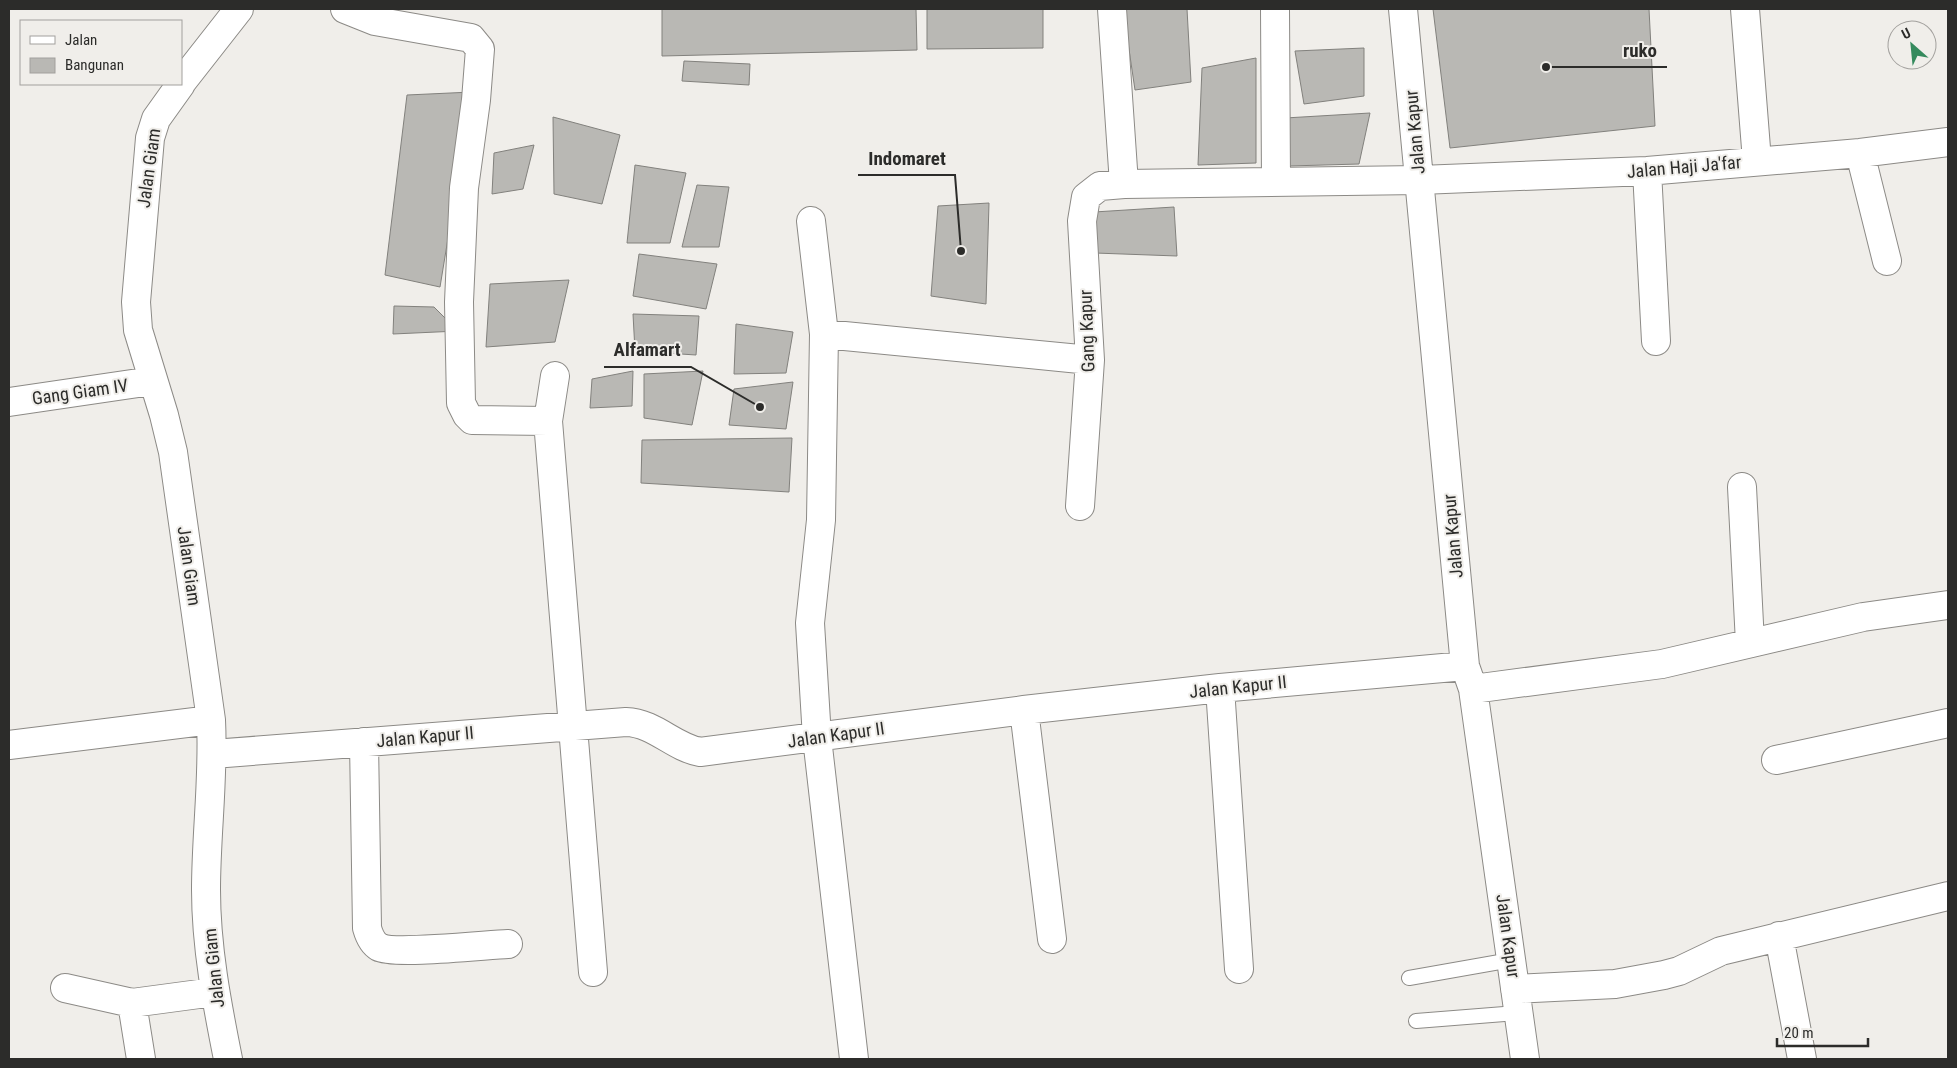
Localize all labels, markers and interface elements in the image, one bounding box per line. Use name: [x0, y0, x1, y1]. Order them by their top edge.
legend: [20, 20, 182, 85]
north arrow: [1887, 20, 1937, 70]
text: U: [1899, 24, 1913, 42]
text: Jalan: [65, 31, 97, 49]
callout: ruko: [1613, 33, 1667, 67]
text: ruko: [1623, 39, 1657, 62]
text: Bangunan: [65, 56, 124, 74]
street label: Jalan Kapur: [1400, 89, 1429, 175]
street label: Jalan Giam: [133, 127, 164, 209]
callout: Indomaret: [858, 141, 955, 175]
text: Indomaret: [868, 147, 946, 170]
street label: Jalan Haji Ja'far: [1626, 151, 1743, 182]
street label: Gang Kapur: [1075, 289, 1098, 373]
callout: Alfamart: [604, 333, 691, 367]
text: Alfamart: [614, 338, 681, 361]
street label: Gang Giam IV: [31, 374, 129, 409]
street label: Jalan Kapur: [1438, 493, 1467, 579]
street label: Jalan Giam: [174, 525, 205, 607]
street label: Jalan Kapur II: [1188, 671, 1288, 702]
street label: Jalan Kapur II: [786, 717, 886, 752]
street label: Jalan Kapur II: [375, 722, 474, 751]
street label: Jalan Kapur: [1492, 893, 1525, 980]
street label: Jalan Giam: [199, 927, 228, 1009]
scale bar: [1777, 1016, 1868, 1048]
text: 20 m: [1784, 1024, 1814, 1042]

